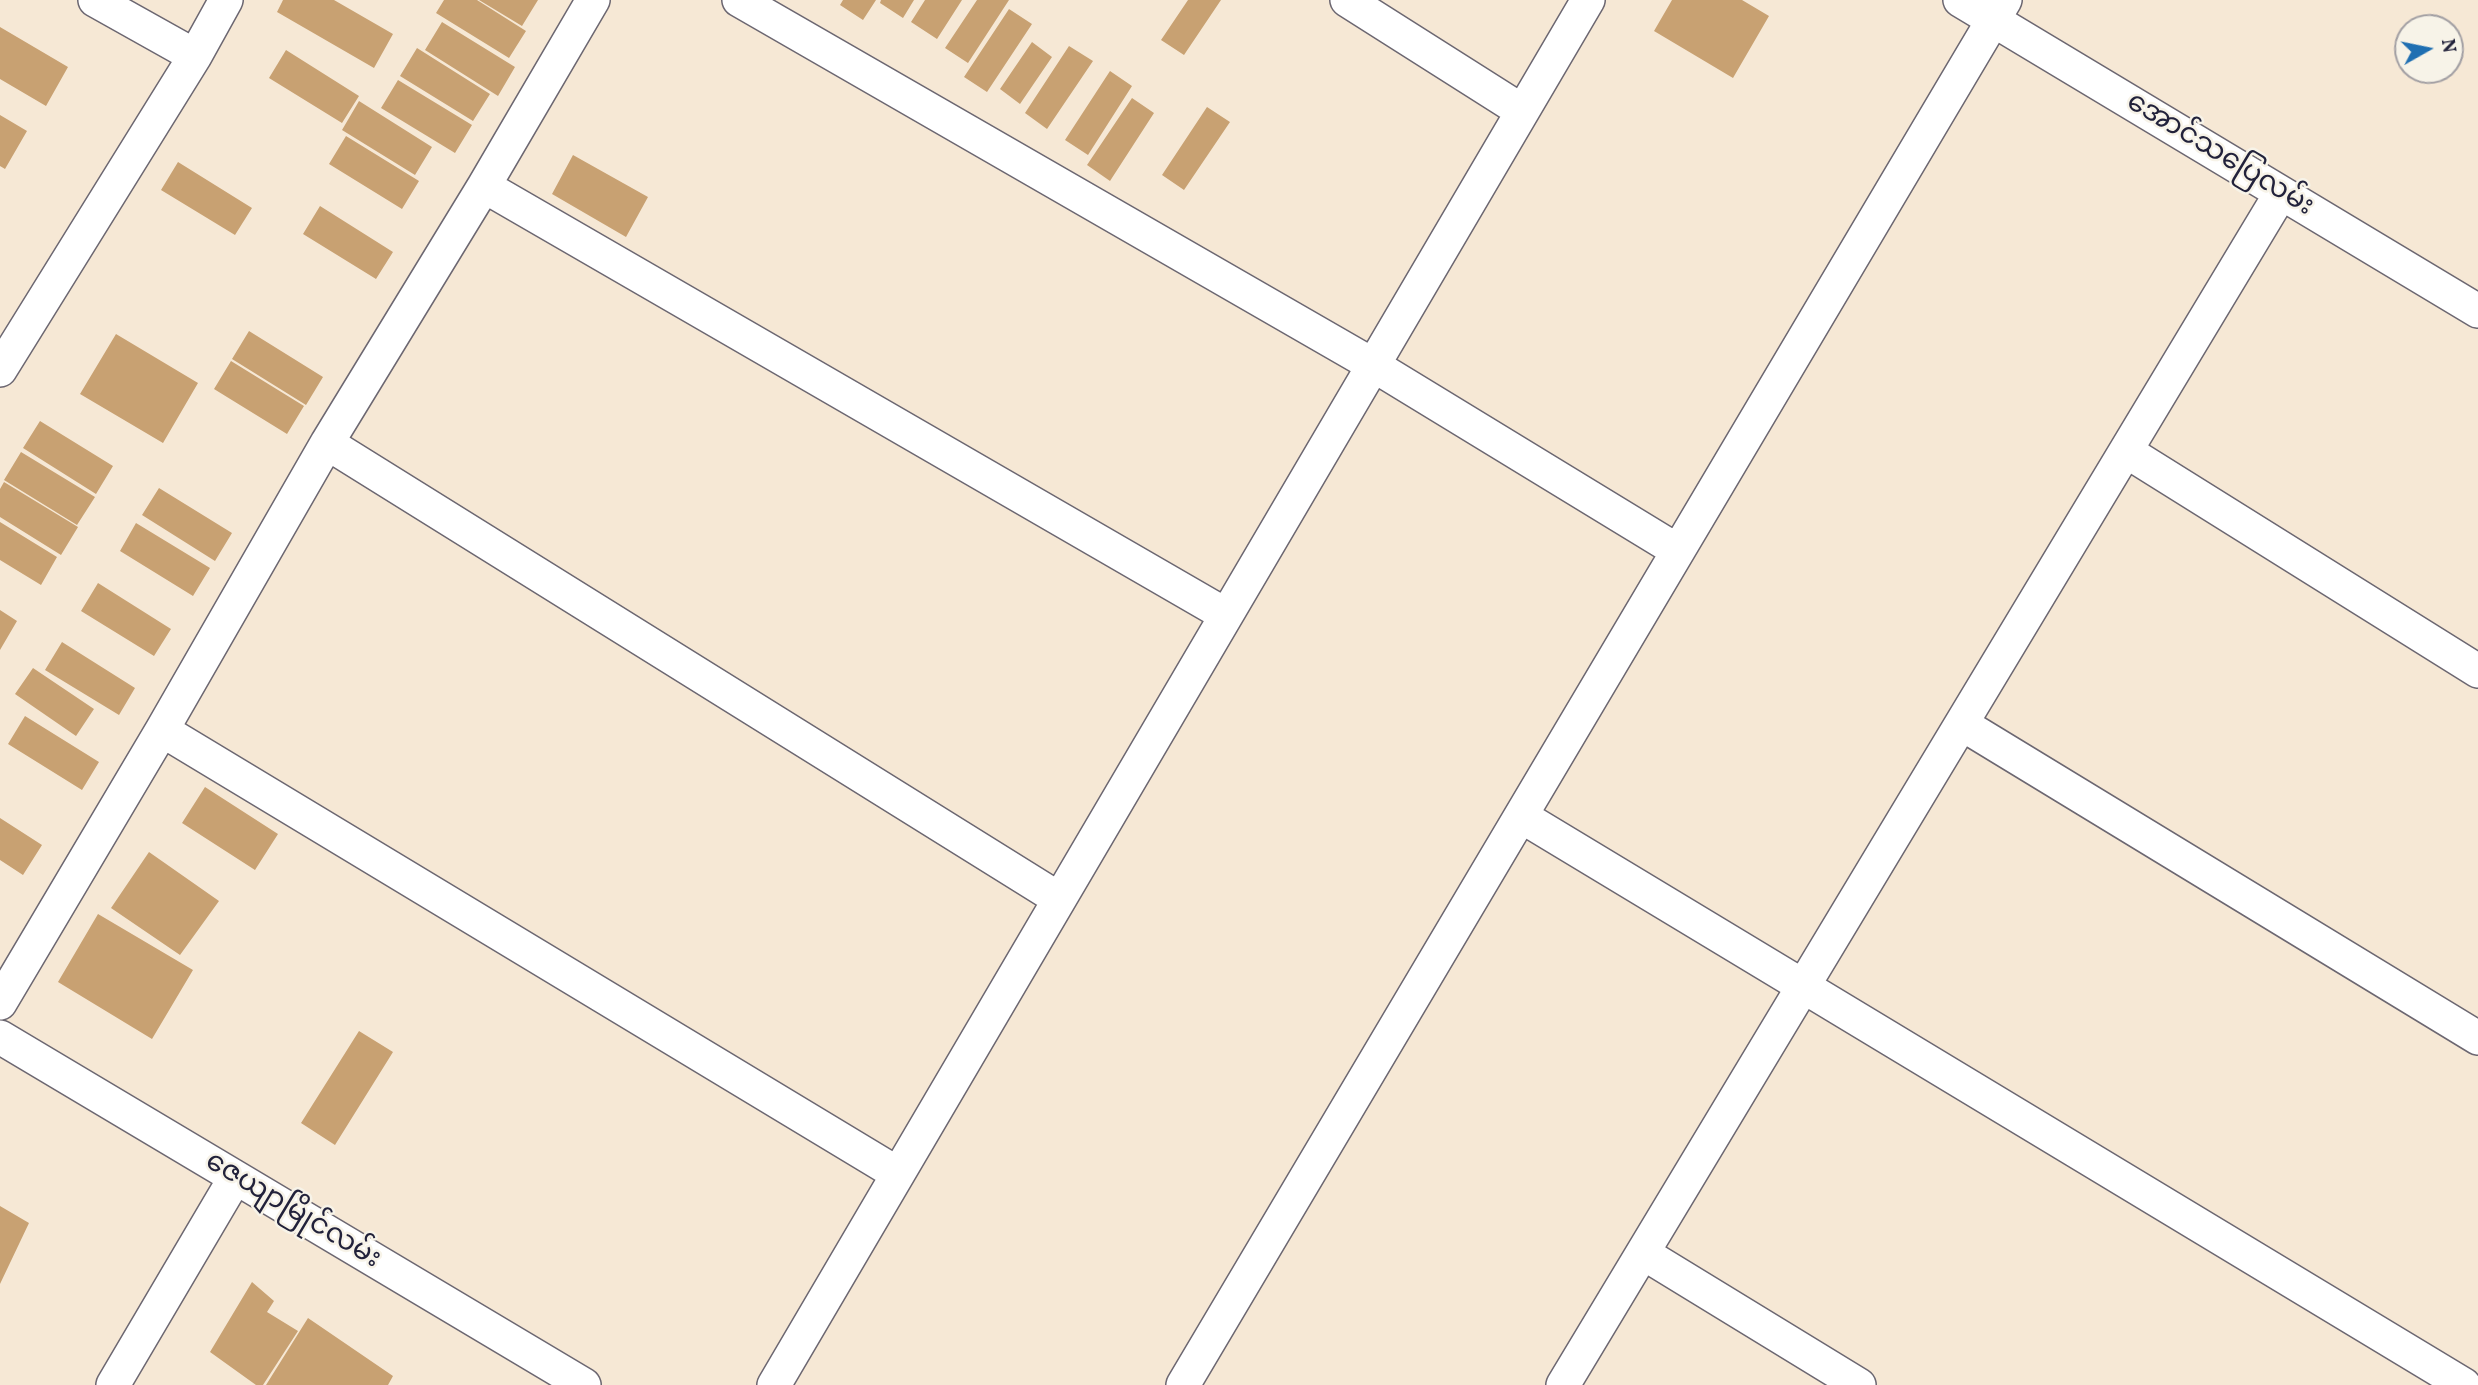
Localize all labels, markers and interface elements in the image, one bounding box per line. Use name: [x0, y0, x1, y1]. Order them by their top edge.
north arrow: [2394, 14, 2464, 84]
text: N: [2434, 37, 2462, 55]
street label: အောင်သပြေလမ်း: [2119, 87, 2319, 225]
street label: ဇေယျာမြိုင်လမ်း: [198, 1146, 386, 1278]

